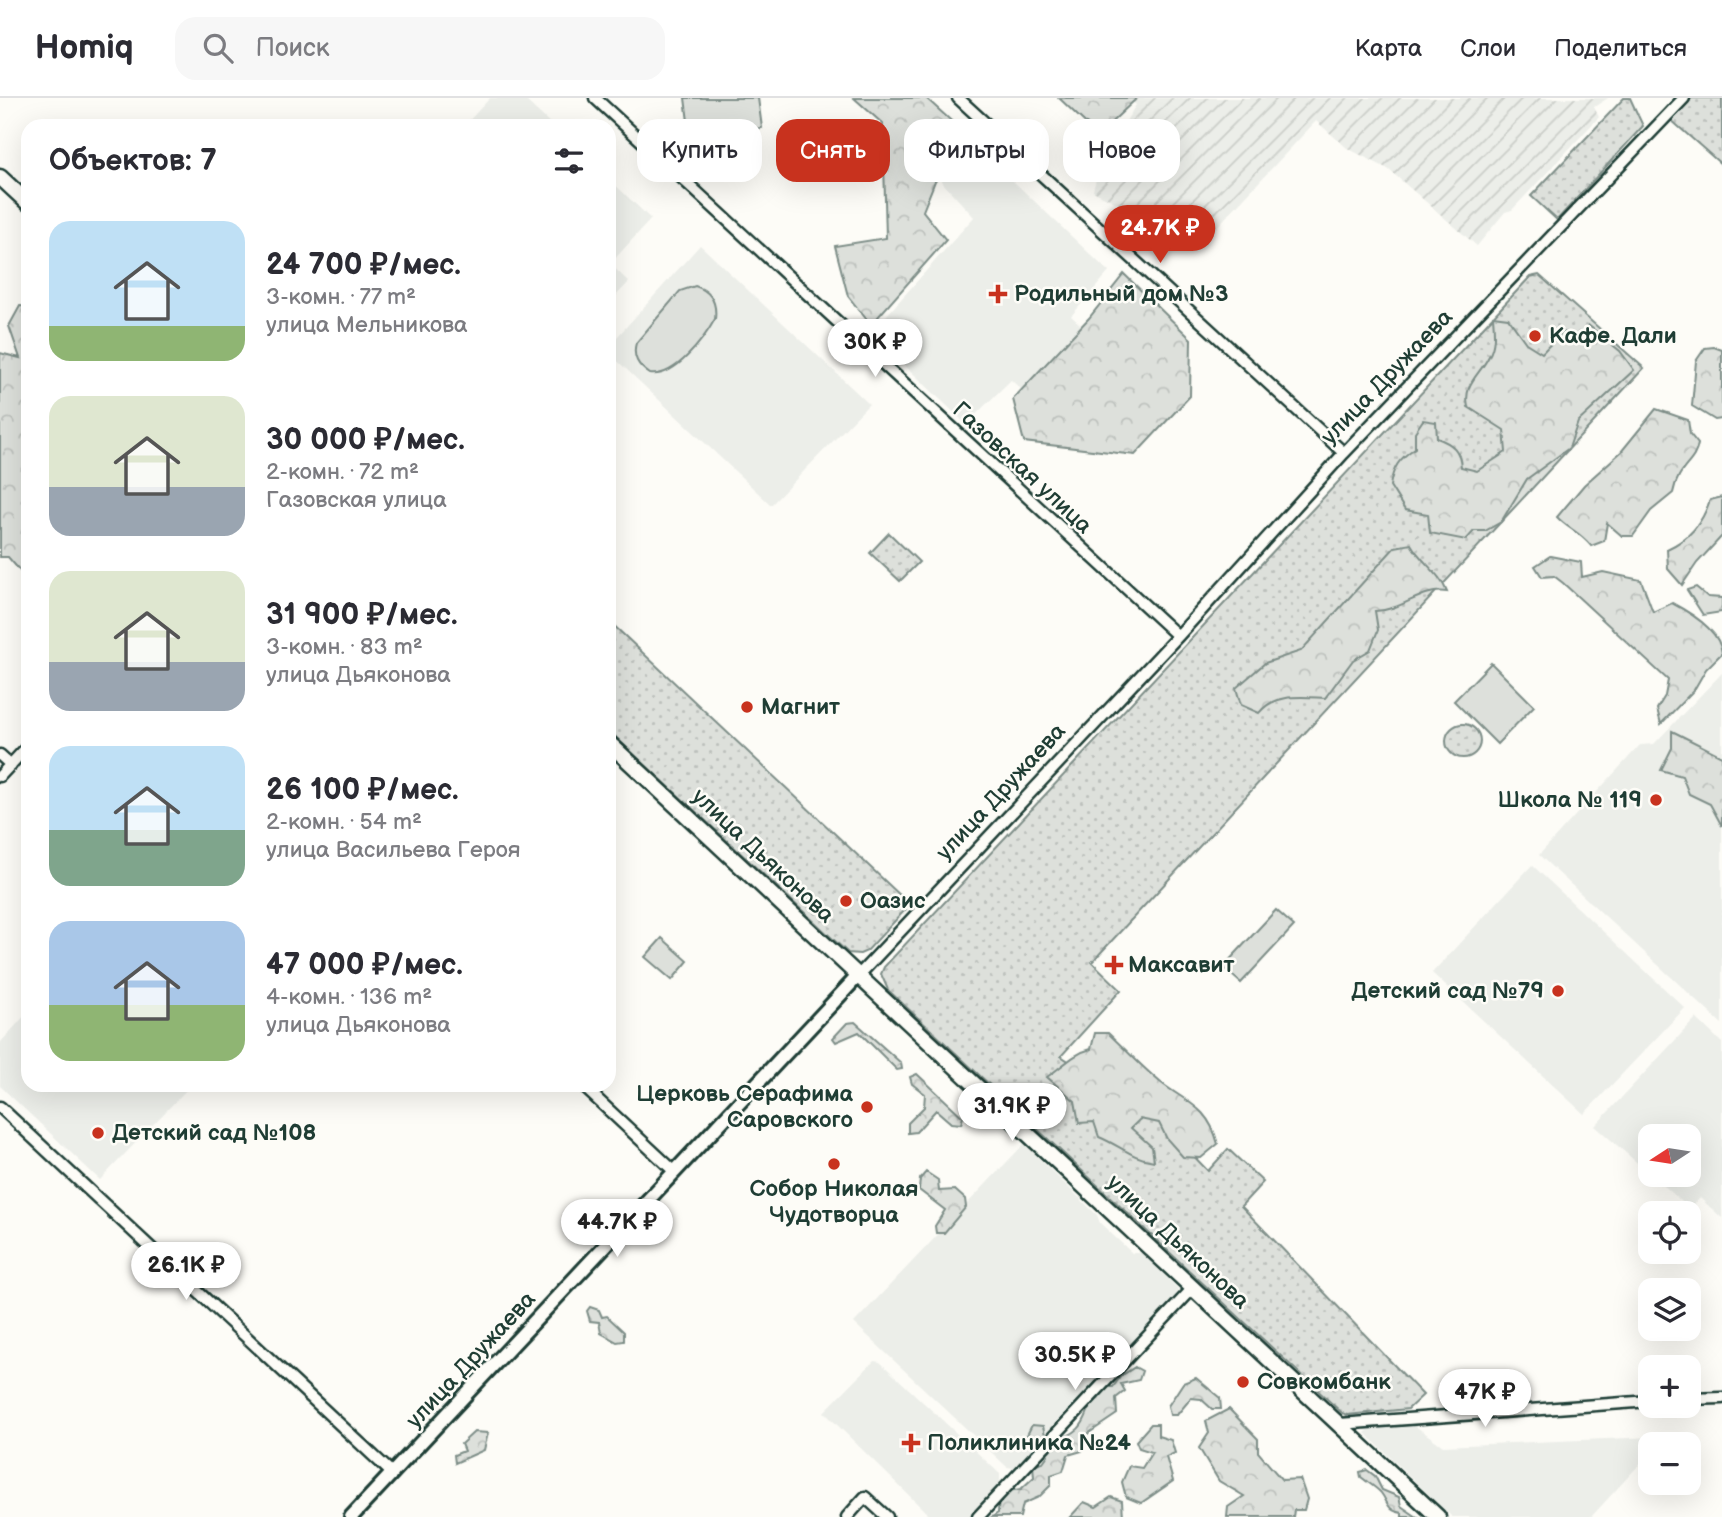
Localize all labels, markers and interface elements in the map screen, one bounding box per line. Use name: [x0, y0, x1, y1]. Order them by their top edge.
search box: [175, 17, 665, 80]
text: Homiq: [35, 28, 133, 68]
icon: search: [199, 29, 237, 67]
text: Поиск: [255, 33, 330, 64]
text: Карта: [1355, 34, 1422, 63]
text: Слои: [1460, 34, 1516, 63]
text: Поделиться: [1554, 34, 1687, 63]
chip: Купить: [637, 119, 762, 182]
chip: Снять: [776, 119, 890, 182]
chip: Фильтры: [904, 119, 1049, 182]
chip: Новое: [1063, 119, 1180, 182]
icon: filters: [550, 142, 588, 180]
text: Объектов: 7: [49, 143, 217, 179]
pin: 24.7K ₽: [1095, 206, 1225, 265]
text: 24.7K ₽: [1120, 214, 1200, 242]
text: 24 700 ₽/мес.: [266, 247, 461, 283]
icon: home: [105, 249, 189, 333]
place label: Родильный дом №3: [1014, 280, 1228, 308]
text: 3-комн. · 77 m²: [266, 283, 416, 311]
marker: Родильный дом №3: [988, 284, 1008, 304]
street label: улица Дружаева: [1315, 303, 1459, 451]
text: улица Мельникова: [266, 311, 468, 339]
pin: 30K ₽: [826, 320, 924, 379]
place label: Кафе. Дали: [1549, 322, 1677, 350]
text: 30K ₽: [844, 328, 907, 356]
marker: Кафе. Дали: [1527, 328, 1543, 344]
street label: Газовская улица: [946, 396, 1098, 540]
text: 30 000 ₽/мес.: [266, 422, 465, 458]
icon: home: [105, 424, 189, 508]
text: 2-комн. · 72 m²: [266, 458, 419, 486]
text: Газовская улица: [266, 486, 447, 514]
text: 31 900 ₽/мес.: [266, 597, 458, 633]
icon: home: [105, 599, 189, 683]
text: 3-комн. · 83 m²: [266, 633, 423, 661]
text: улица Дьяконова: [266, 661, 451, 689]
place label: Магнит: [761, 693, 840, 721]
marker: Магнит: [739, 699, 755, 715]
street label: улица Дружаева: [930, 717, 1072, 866]
text: 26 100 ₽/мес.: [266, 772, 459, 808]
icon: home: [105, 774, 189, 858]
street label: улица Дьяконова: [686, 783, 840, 930]
place label: Школа № 119: [1498, 786, 1642, 814]
marker: Школа № 119: [1648, 792, 1664, 808]
text: 2-комн. · 54 m²: [266, 808, 422, 836]
text: улица Васильева Героя: [266, 836, 521, 864]
place label: Оазис: [860, 887, 926, 915]
marker: Оазис: [838, 893, 854, 909]
text: 47 000 ₽/мес.: [266, 947, 463, 983]
icon: home: [105, 949, 189, 1033]
place label: Максавит: [1128, 951, 1234, 979]
marker: Максавит: [1106, 957, 1122, 973]
place label: Детский сад №79: [1351, 977, 1544, 1005]
text: 4-комн. · 136 m²: [266, 983, 432, 1011]
marker: Детский сад №79: [1550, 983, 1566, 999]
text: улица Дьяконова: [266, 1011, 451, 1039]
place label: Церковь Серафима Саровского: [636, 1080, 854, 1134]
pin: 31.9K ₽: [947, 1084, 1077, 1143]
text: 31.9K ₽: [974, 1092, 1050, 1120]
marker: Церковь Серафима Саровского: [859, 1099, 875, 1115]
place label: Детский сад №108: [112, 1119, 316, 1147]
north arrow: [1638, 1124, 1701, 1186]
map controls: [1638, 1124, 1701, 1495]
marker: Детский сад №108: [90, 1125, 106, 1141]
marker: Собор Николая Чудотворца: [826, 1156, 842, 1172]
street label: улица Дьяконова: [1101, 1169, 1255, 1316]
place label: Собор Николая Чудотворца: [749, 1175, 919, 1229]
pin: 44.7K ₽: [552, 1200, 682, 1259]
button: locate: [1638, 1201, 1701, 1264]
text: 44.7K ₽: [577, 1208, 657, 1236]
pin: 26.1K ₽: [121, 1242, 251, 1302]
text: 26.1K ₽: [147, 1251, 225, 1279]
button: layers: [1638, 1278, 1701, 1341]
street label: улица Дружаева: [400, 1285, 542, 1434]
pin: 30.5K ₽: [1010, 1332, 1140, 1392]
text: 30.5K ₽: [1034, 1341, 1116, 1369]
button: +: [1638, 1355, 1701, 1418]
place label: Совкомбанк: [1257, 1368, 1391, 1396]
pin: 47K ₽: [1436, 1370, 1534, 1429]
marker: Совкомбанк: [1235, 1374, 1251, 1390]
text: 47K ₽: [1454, 1378, 1516, 1406]
place label: Поликлиника №24: [927, 1429, 1131, 1457]
button: −: [1638, 1432, 1701, 1495]
marker: Поликлиника №24: [901, 1433, 921, 1453]

